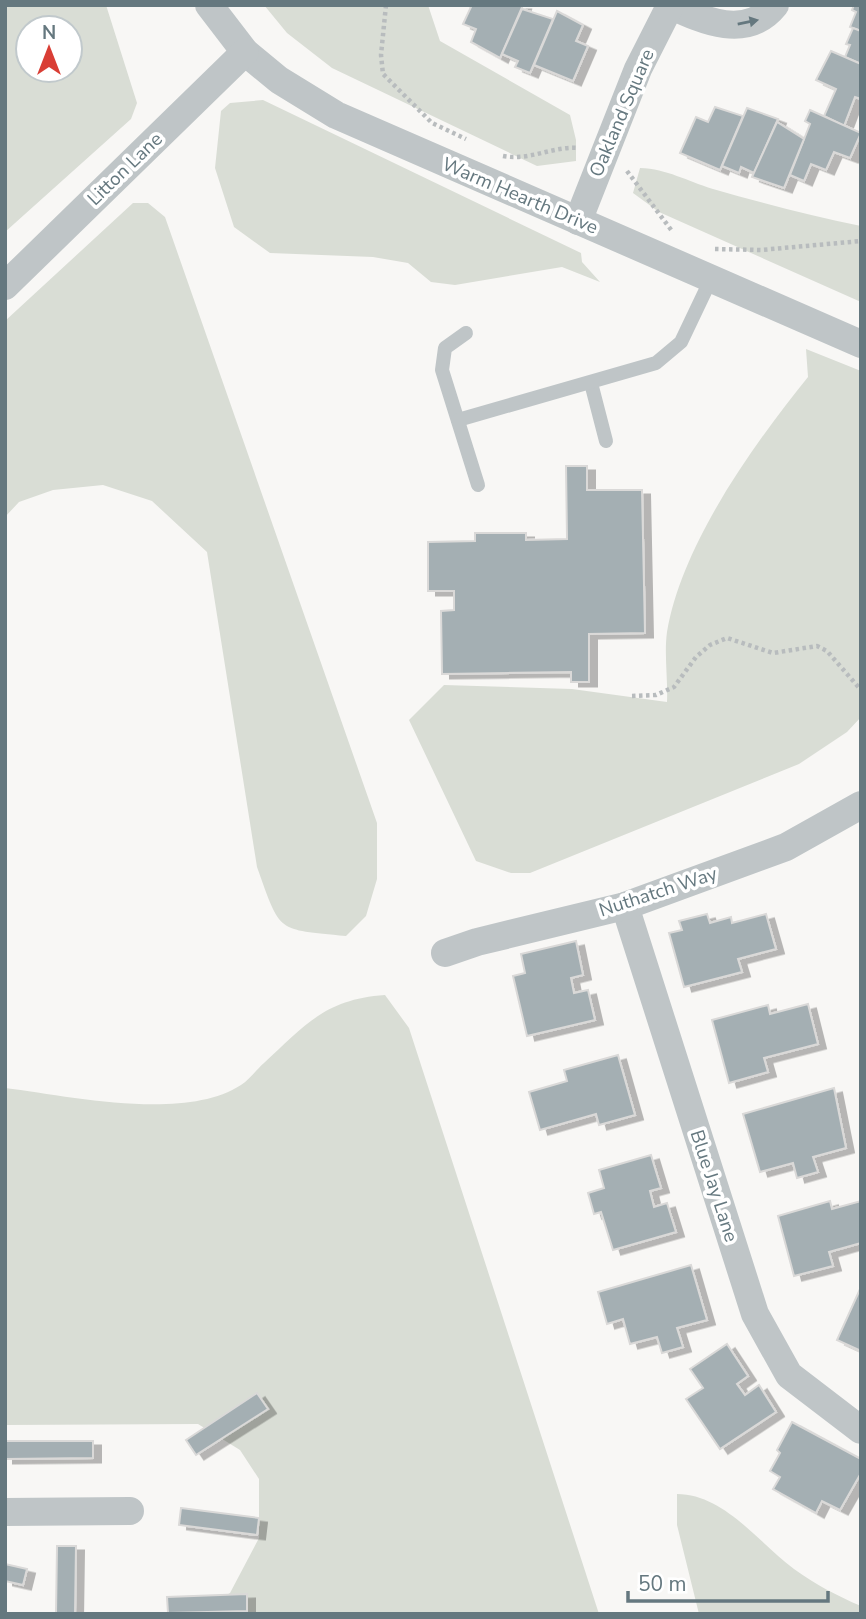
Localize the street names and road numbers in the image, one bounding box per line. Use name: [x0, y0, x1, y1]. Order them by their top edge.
street label: Oakland Square: [583, 45, 661, 181]
street label: Litton Lane: [82, 127, 168, 211]
street label: Warm Hearth Drive: [438, 151, 602, 241]
street label: Nuthatch Way: [596, 861, 721, 923]
street label: Blue Jay Lane: [684, 1127, 744, 1245]

